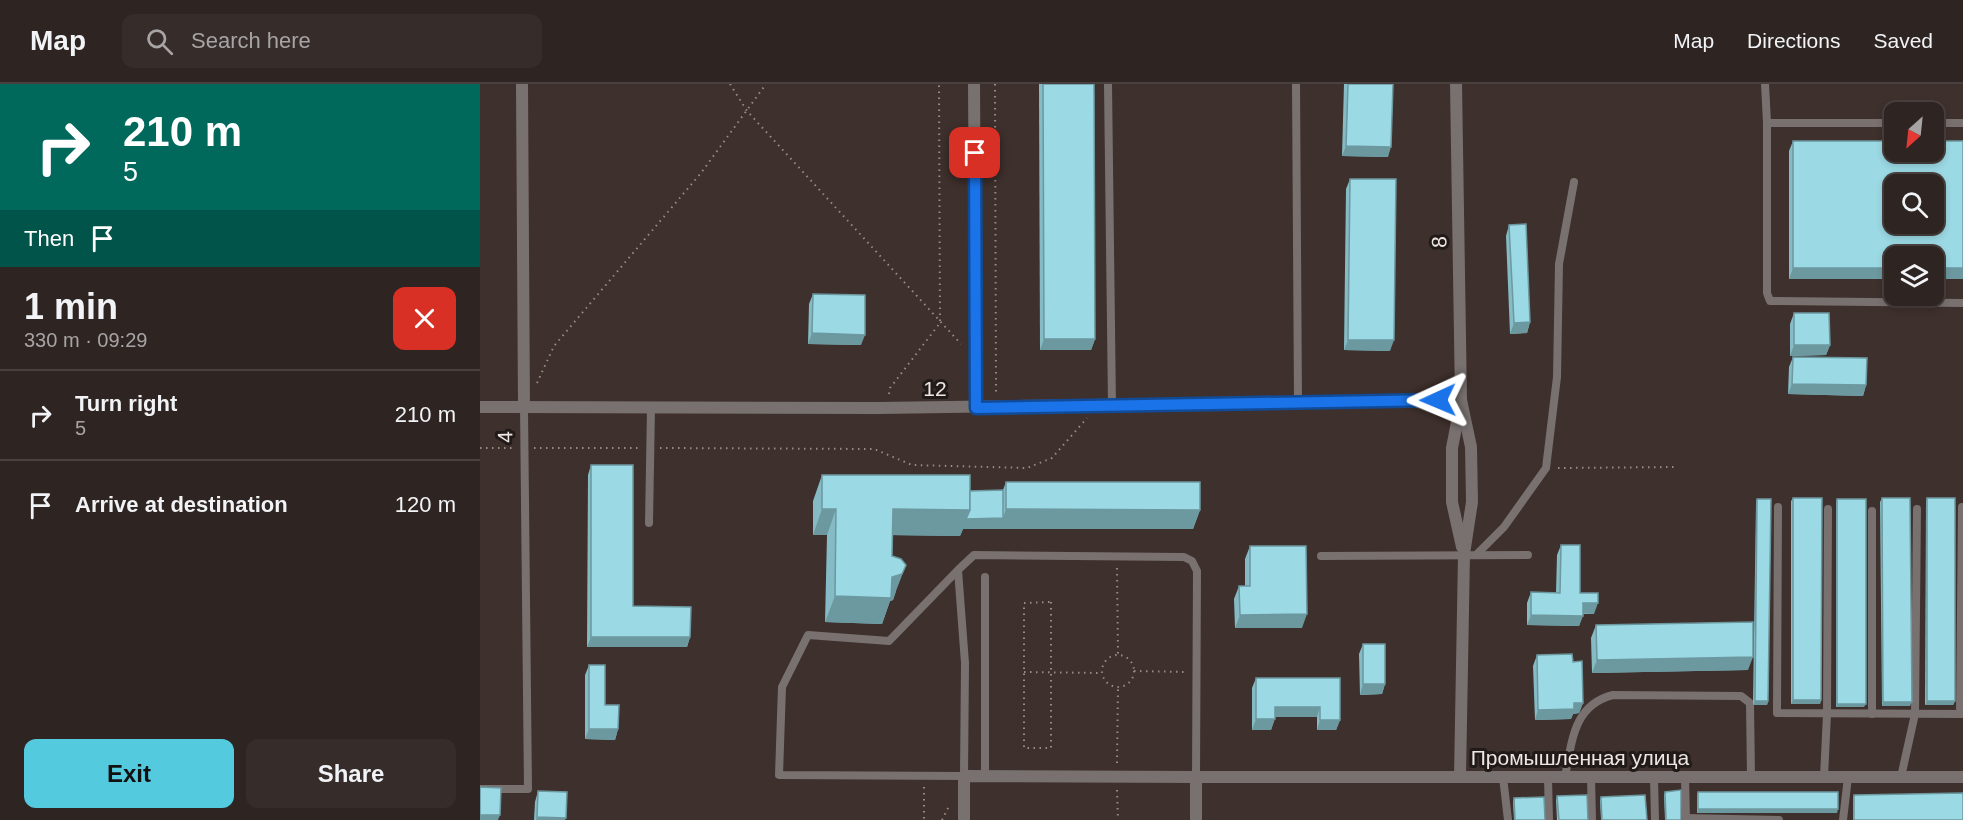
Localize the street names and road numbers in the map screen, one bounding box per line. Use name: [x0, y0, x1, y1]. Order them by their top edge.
street label: 8: [1427, 236, 1451, 248]
street label: 12: [923, 377, 947, 400]
street label: 4: [493, 431, 517, 443]
street label: Промышленная улица: [1471, 746, 1690, 769]

